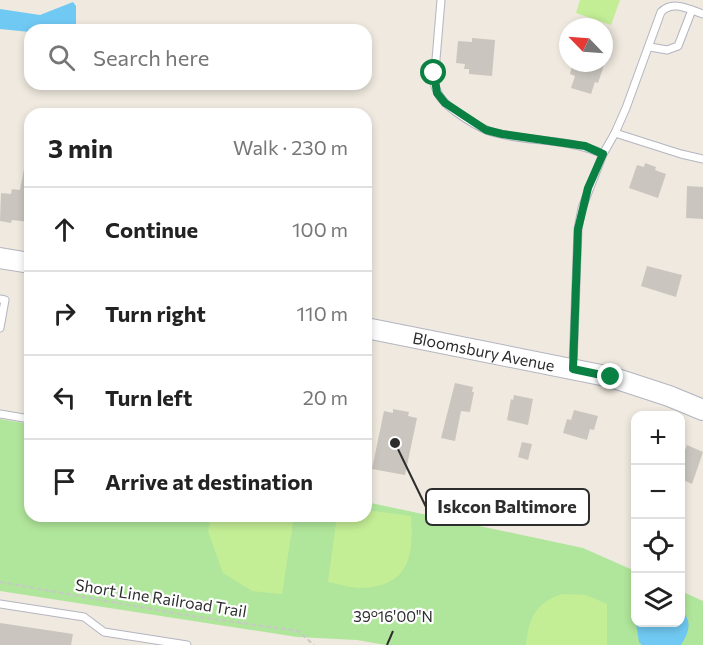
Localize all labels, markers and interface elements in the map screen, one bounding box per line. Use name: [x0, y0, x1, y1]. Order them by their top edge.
north arrow: [559, 18, 613, 72]
search box: [24, 24, 372, 90]
icon: search: [45, 41, 78, 74]
text: Search here: [93, 44, 209, 71]
route start: [420, 59, 446, 85]
text: 3 min: [48, 132, 113, 163]
text: Walk · 230 m: [233, 135, 348, 159]
icon: ahead: [48, 213, 81, 246]
text: Continue: [105, 216, 198, 243]
text: 100 m: [292, 217, 348, 241]
icon: right: [48, 297, 81, 330]
text: Turn right: [105, 300, 206, 327]
text: 110 m: [297, 301, 348, 325]
street label: Bloomsbury Avenue: [411, 328, 556, 375]
route end: [597, 363, 623, 389]
icon: left: [48, 381, 81, 414]
text: Turn left: [105, 384, 192, 411]
text: 20 m: [303, 385, 348, 409]
map controls: [631, 411, 685, 627]
button: +: [631, 411, 685, 465]
icon: arrive: [48, 465, 81, 498]
button: −: [631, 465, 685, 519]
text: Arrive at destination: [105, 468, 313, 495]
callout: Iskcon Baltimore: [426, 489, 589, 525]
text: Iskcon Baltimore: [437, 495, 577, 517]
button: locate: [631, 519, 685, 573]
button: layers: [631, 573, 685, 627]
street label: Short Line Railroad Trail: [74, 575, 248, 620]
text: 39°16'00"N: [353, 607, 433, 625]

